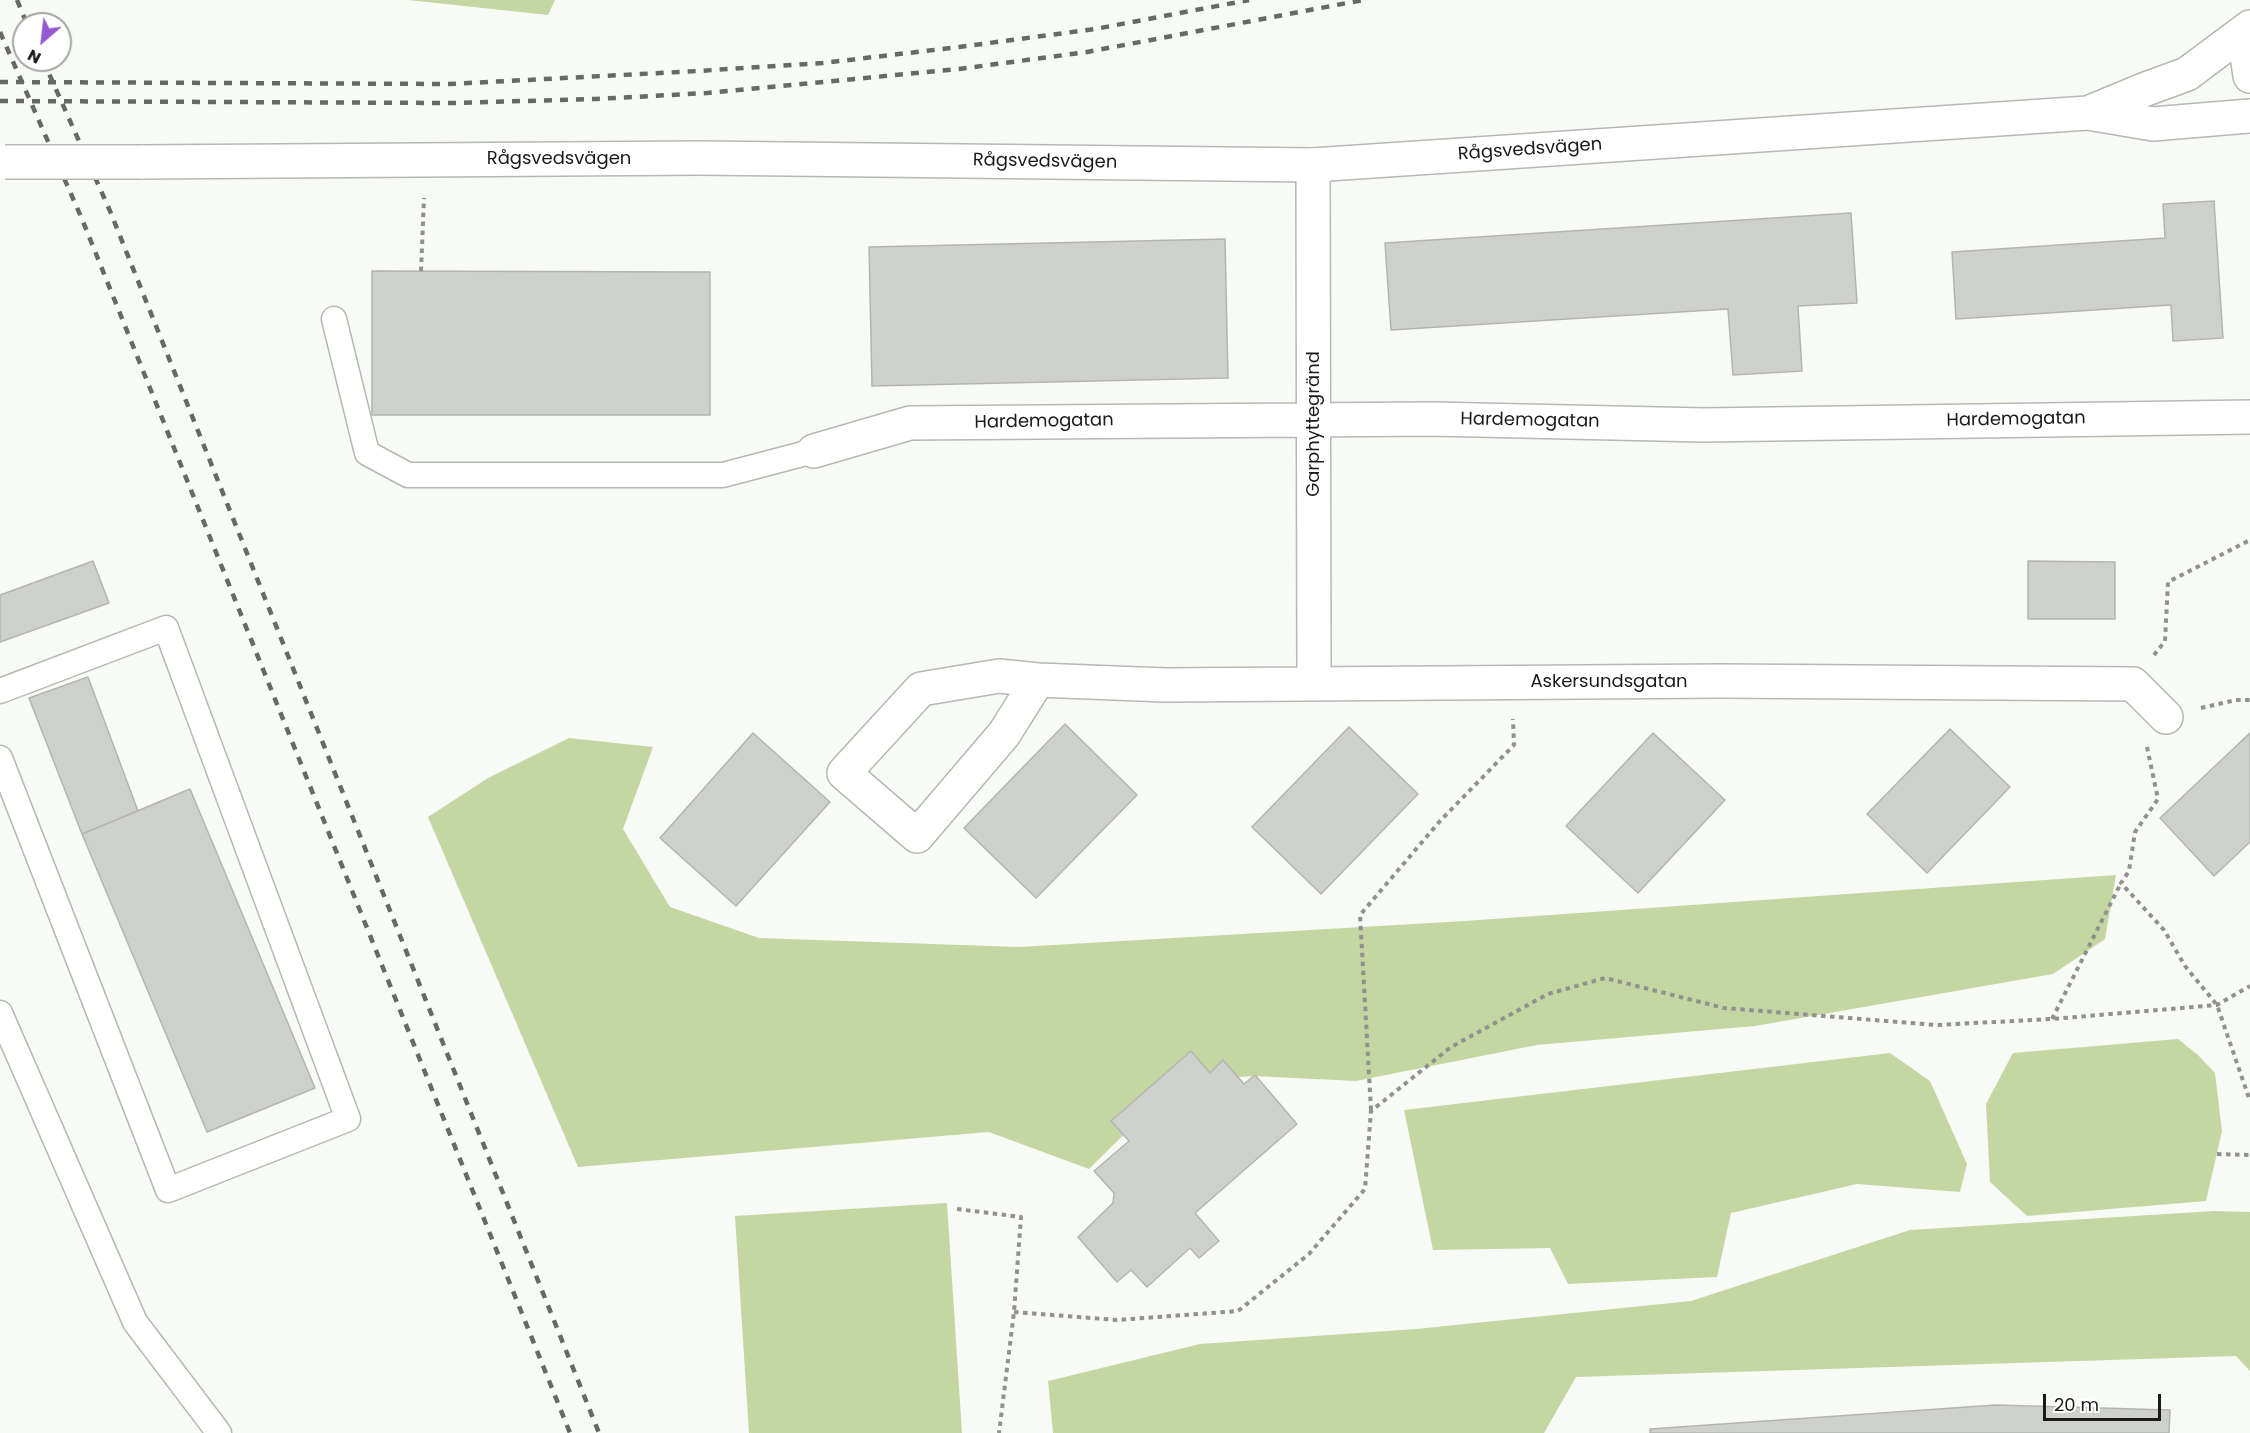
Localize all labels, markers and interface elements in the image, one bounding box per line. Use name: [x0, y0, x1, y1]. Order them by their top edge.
north arrow: [12, 12, 72, 72]
text: N: [24, 44, 45, 70]
street label: Rågsvedsvägen: [1457, 134, 1603, 166]
street label: Rågsvedsvägen: [487, 148, 631, 170]
street label: Rågsvedsvägen: [973, 150, 1117, 174]
street label: Garphyttegränd: [1303, 351, 1325, 497]
street label: Hardemogatan: [1946, 408, 2086, 432]
street label: Hardemogatan: [1460, 409, 1600, 433]
street label: Hardemogatan: [974, 410, 1114, 434]
street label: Askersundsgatan: [1530, 671, 1688, 693]
scale bar: [2046, 1382, 2164, 1420]
text: 20 m: [2054, 1392, 2099, 1417]

